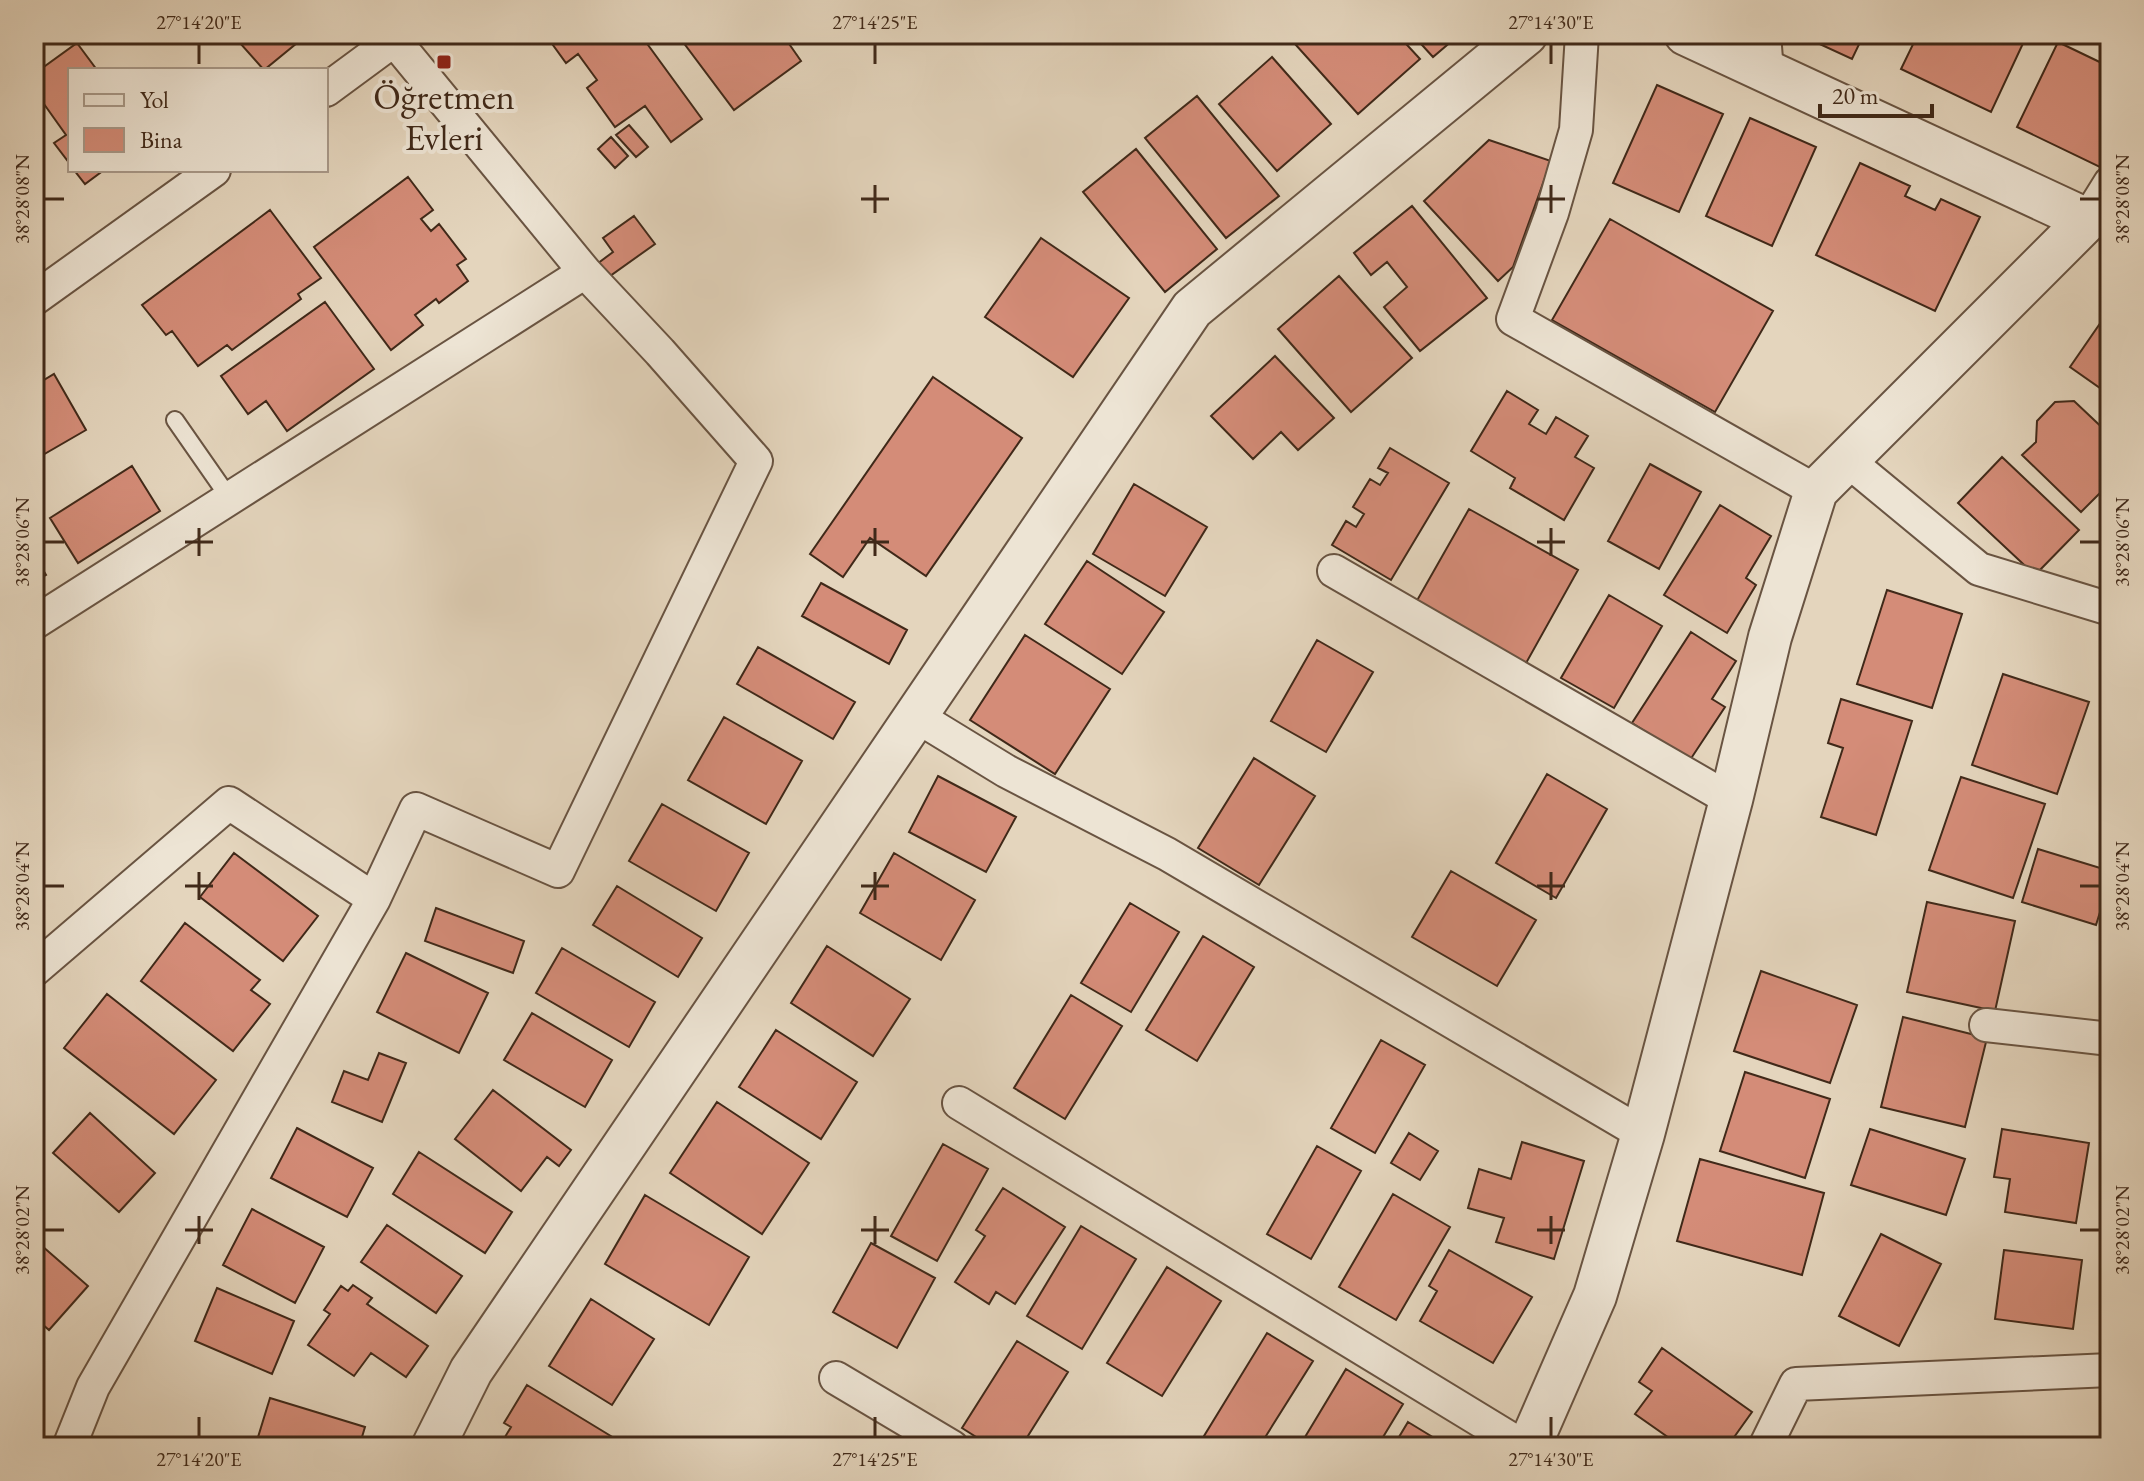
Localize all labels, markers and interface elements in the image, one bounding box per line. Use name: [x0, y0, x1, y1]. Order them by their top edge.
text: 27°14'20"E: [156, 9, 242, 35]
text: 27°14'25"E: [832, 9, 918, 35]
text: 27°14'30"E: [1508, 9, 1594, 35]
marker: Öğretmen Evleri: [435, 53, 453, 71]
legend: [68, 68, 328, 172]
scale bar: [1820, 68, 1932, 118]
place label: Öğretmen Evleri: [373, 73, 515, 161]
text: 20 m: [1832, 80, 1879, 111]
text: Yol: [140, 84, 169, 115]
text: Bina: [140, 124, 183, 155]
text: 38°28'08"N: [9, 154, 35, 244]
text: 38°28'08"N: [2109, 154, 2135, 244]
text: 38°28'06"N: [9, 497, 35, 587]
text: 38°28'06"N: [2109, 497, 2135, 587]
text: 38°28'04"N: [9, 841, 35, 931]
text: 38°28'04"N: [2109, 841, 2135, 931]
text: 38°28'02"N: [9, 1185, 35, 1275]
text: 38°28'02"N: [2109, 1185, 2135, 1275]
text: 27°14'20"E: [156, 1446, 242, 1472]
text: 27°14'25"E: [832, 1446, 918, 1472]
text: 27°14'30"E: [1508, 1446, 1594, 1472]

